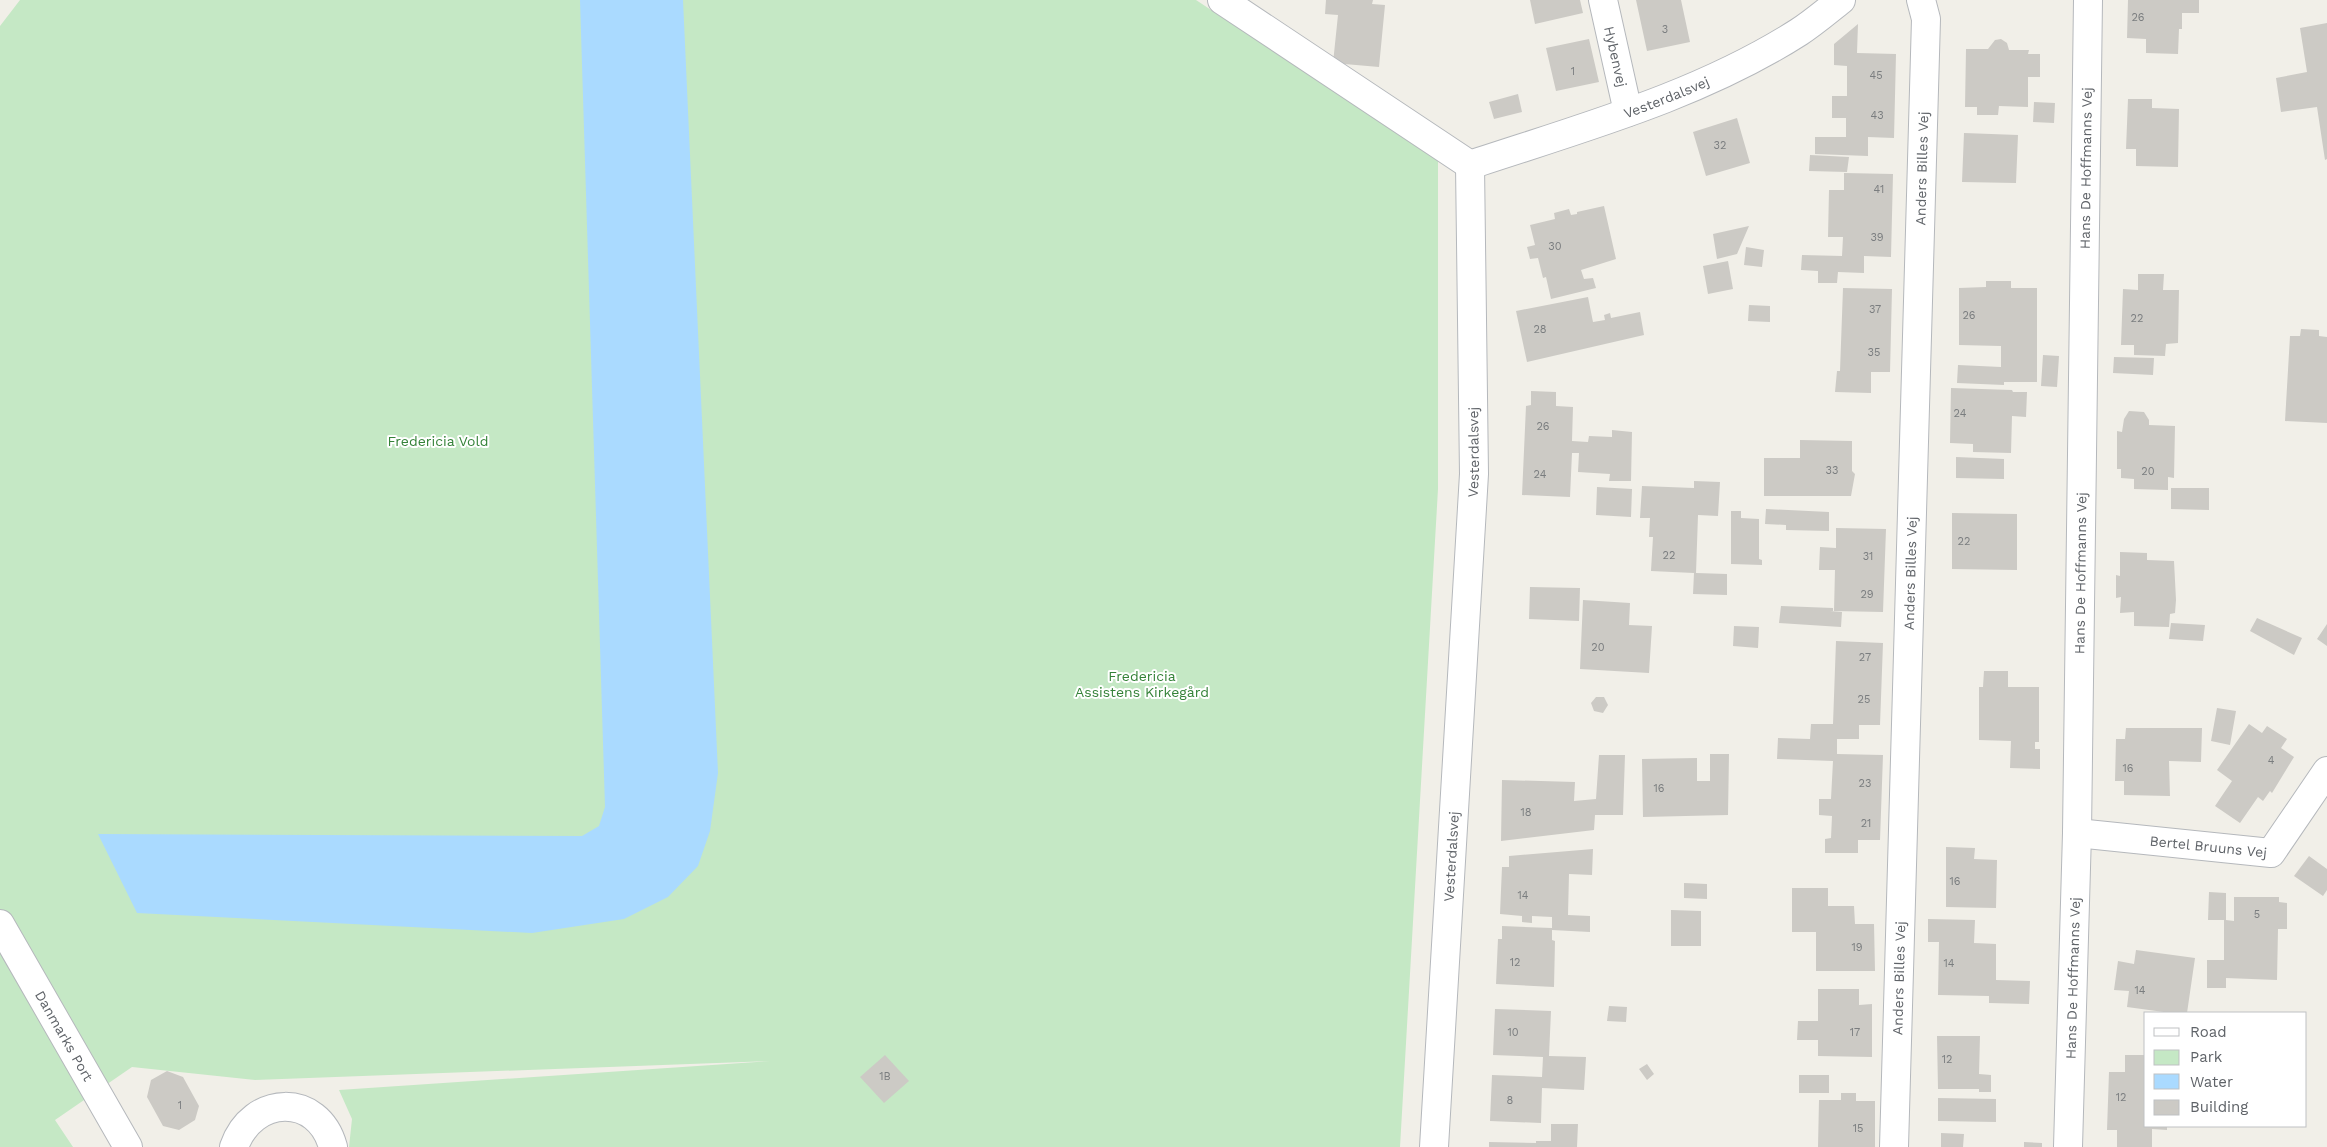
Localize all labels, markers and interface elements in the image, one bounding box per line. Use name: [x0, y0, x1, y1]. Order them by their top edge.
house number: 26: [2131, 11, 2145, 24]
house number: 3: [1662, 23, 1668, 36]
street label: Hybenvej: [1601, 25, 1630, 89]
house number: 1: [1571, 65, 1575, 78]
house number: 45: [1869, 69, 1883, 82]
street label: Vesterdalsvej: [1621, 73, 1712, 121]
street label: Hans De Hoffmanns Vej: [2077, 87, 2095, 249]
house number: 43: [1870, 109, 1884, 122]
street label: Anders Billes Vej: [1912, 111, 1931, 226]
house number: 32: [1714, 139, 1726, 152]
house number: 41: [1874, 183, 1884, 196]
house number: 39: [1870, 231, 1884, 244]
house number: 30: [1548, 240, 1562, 253]
house number: 37: [1869, 303, 1881, 316]
house number: 26: [1962, 309, 1976, 322]
house number: 22: [2131, 312, 2143, 325]
house number: 28: [1533, 323, 1547, 336]
house number: 35: [1868, 346, 1880, 359]
street label: Vesterdalsvej: [1465, 407, 1482, 498]
house number: 24: [1954, 407, 1967, 420]
house number: 26: [1536, 420, 1550, 433]
park label: Fredericia Vold: [387, 433, 489, 449]
house number: 33: [1826, 464, 1838, 477]
house number: 20: [2141, 465, 2155, 478]
house number: 24: [1534, 468, 1547, 481]
street label: Hans De Hoffmanns Vej: [2071, 492, 2090, 654]
street label: Anders Billes Vej: [1901, 516, 1920, 630]
house number: 22: [1958, 535, 1970, 548]
house number: 22: [1663, 549, 1675, 562]
house number: 31: [1863, 550, 1873, 563]
house number: 29: [1860, 588, 1874, 601]
house number: 20: [1591, 641, 1605, 654]
house number: 27: [1859, 651, 1871, 664]
park label: Fredericia Assistens Kirkegård: [1075, 668, 1209, 700]
house number: 25: [1858, 693, 1870, 706]
house number: 4: [2268, 754, 2275, 767]
house number: 16: [2123, 762, 2134, 775]
house number: 23: [1859, 777, 1871, 790]
house number: 16: [1654, 782, 1665, 795]
house number: 18: [1520, 806, 1532, 819]
street label: Vesterdalsvej: [1441, 811, 1462, 902]
house number: 21: [1861, 817, 1871, 830]
street label: Bertel Bruuns Vej: [2149, 833, 2268, 861]
house number: 16: [1950, 875, 1961, 888]
house number: 14: [1517, 889, 1529, 902]
street label: Hans De Hoffmanns Vej: [2063, 897, 2083, 1059]
house number: 5: [2254, 908, 2260, 921]
street label: Anders Billes Vej: [1889, 921, 1908, 1035]
house number: 19: [1851, 941, 1863, 954]
house number: 12: [1510, 956, 1520, 969]
house number: 14: [1943, 957, 1955, 970]
house number: 14: [2134, 984, 2146, 997]
street label: Danmarks Port: [32, 988, 97, 1084]
legend: [2144, 1012, 2307, 1127]
text: Road: [2190, 1023, 2227, 1041]
house number: 10: [1507, 1026, 1519, 1039]
house number: 17: [1850, 1026, 1860, 1039]
text: Park: [2190, 1048, 2223, 1066]
house number: 12: [1942, 1053, 1952, 1066]
house number: 1B: [879, 1070, 891, 1083]
text: Water: [2190, 1073, 2233, 1091]
house number: 12: [2116, 1091, 2126, 1104]
house number: 8: [1507, 1094, 1514, 1107]
text: Building: [2190, 1098, 2248, 1116]
house number: 1: [178, 1099, 182, 1112]
house number: 15: [1853, 1122, 1863, 1135]

